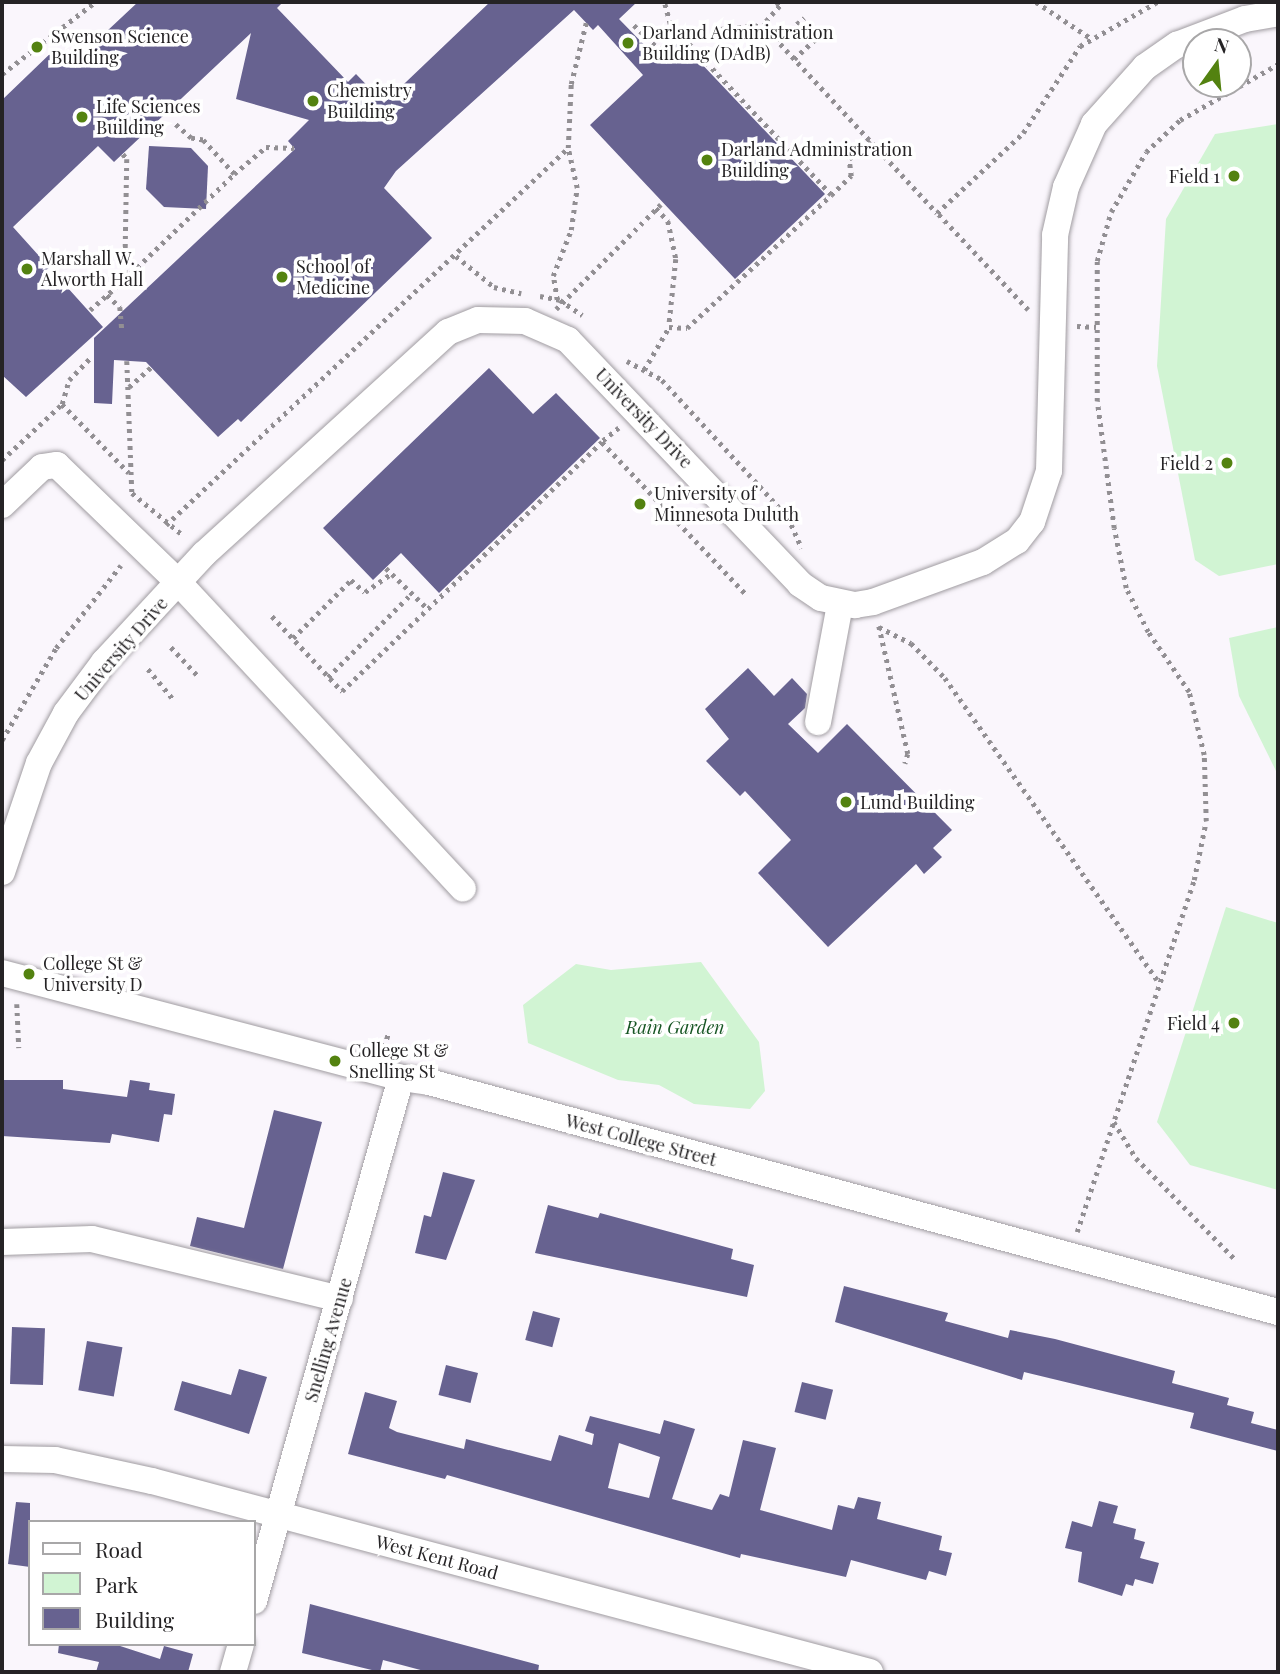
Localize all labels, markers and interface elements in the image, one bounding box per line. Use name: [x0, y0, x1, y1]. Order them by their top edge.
place label: Darland Administration Building (DAdB): [642, 22, 834, 64]
place label: Swenson Science Building: [51, 26, 189, 68]
north arrow: [1182, 28, 1252, 98]
text: N: [1212, 30, 1232, 59]
marker: Darland Administration Building (DAdB): [620, 35, 636, 51]
marker: Swenson Science Building: [29, 39, 45, 55]
place label: Chemistry Building: [327, 80, 412, 122]
marker: Chemistry Building: [305, 93, 321, 109]
place label: Life Sciences Building: [96, 96, 201, 138]
marker: Life Sciences Building: [74, 109, 90, 125]
place label: Darland Administration Building: [721, 139, 913, 182]
marker: Darland Administration Building: [699, 152, 715, 168]
place label: Field 1: [1169, 165, 1220, 187]
marker: Field 1: [1226, 168, 1242, 184]
place label: Marshall W. Alworth Hall: [41, 248, 143, 290]
place label: School of Medicine: [296, 256, 370, 298]
marker: Marshall W. Alworth Hall: [19, 261, 35, 277]
marker: School of Medicine: [274, 269, 290, 285]
street label: University Drive: [591, 363, 697, 473]
place label: Field 2: [1160, 452, 1213, 474]
marker: Field 2: [1219, 455, 1235, 471]
place label: University of Minnesota Duluth: [654, 483, 799, 526]
marker: University of Minnesota Duluth: [632, 496, 648, 512]
street label: University Drive: [70, 592, 172, 706]
place label: Lund Building: [860, 791, 974, 813]
marker: Lund Building: [838, 794, 854, 810]
place label: College St & University D: [43, 953, 143, 996]
marker: College St & University D: [21, 966, 37, 982]
place label: Field 4: [1167, 1012, 1220, 1034]
marker: Field 4: [1226, 1015, 1242, 1031]
park label: Rain Garden: [625, 1016, 725, 1038]
place label: College St & Snelling St: [349, 1040, 449, 1082]
marker: College St & Snelling St: [327, 1053, 343, 1069]
street label: West College Street: [563, 1109, 719, 1171]
street label: Snelling Avenue: [300, 1275, 356, 1405]
legend: [28, 1520, 256, 1646]
street label: West Kent Road: [373, 1530, 501, 1584]
text: Road: [95, 1535, 143, 1563]
text: Park: [95, 1570, 138, 1598]
text: Building: [95, 1605, 174, 1633]

